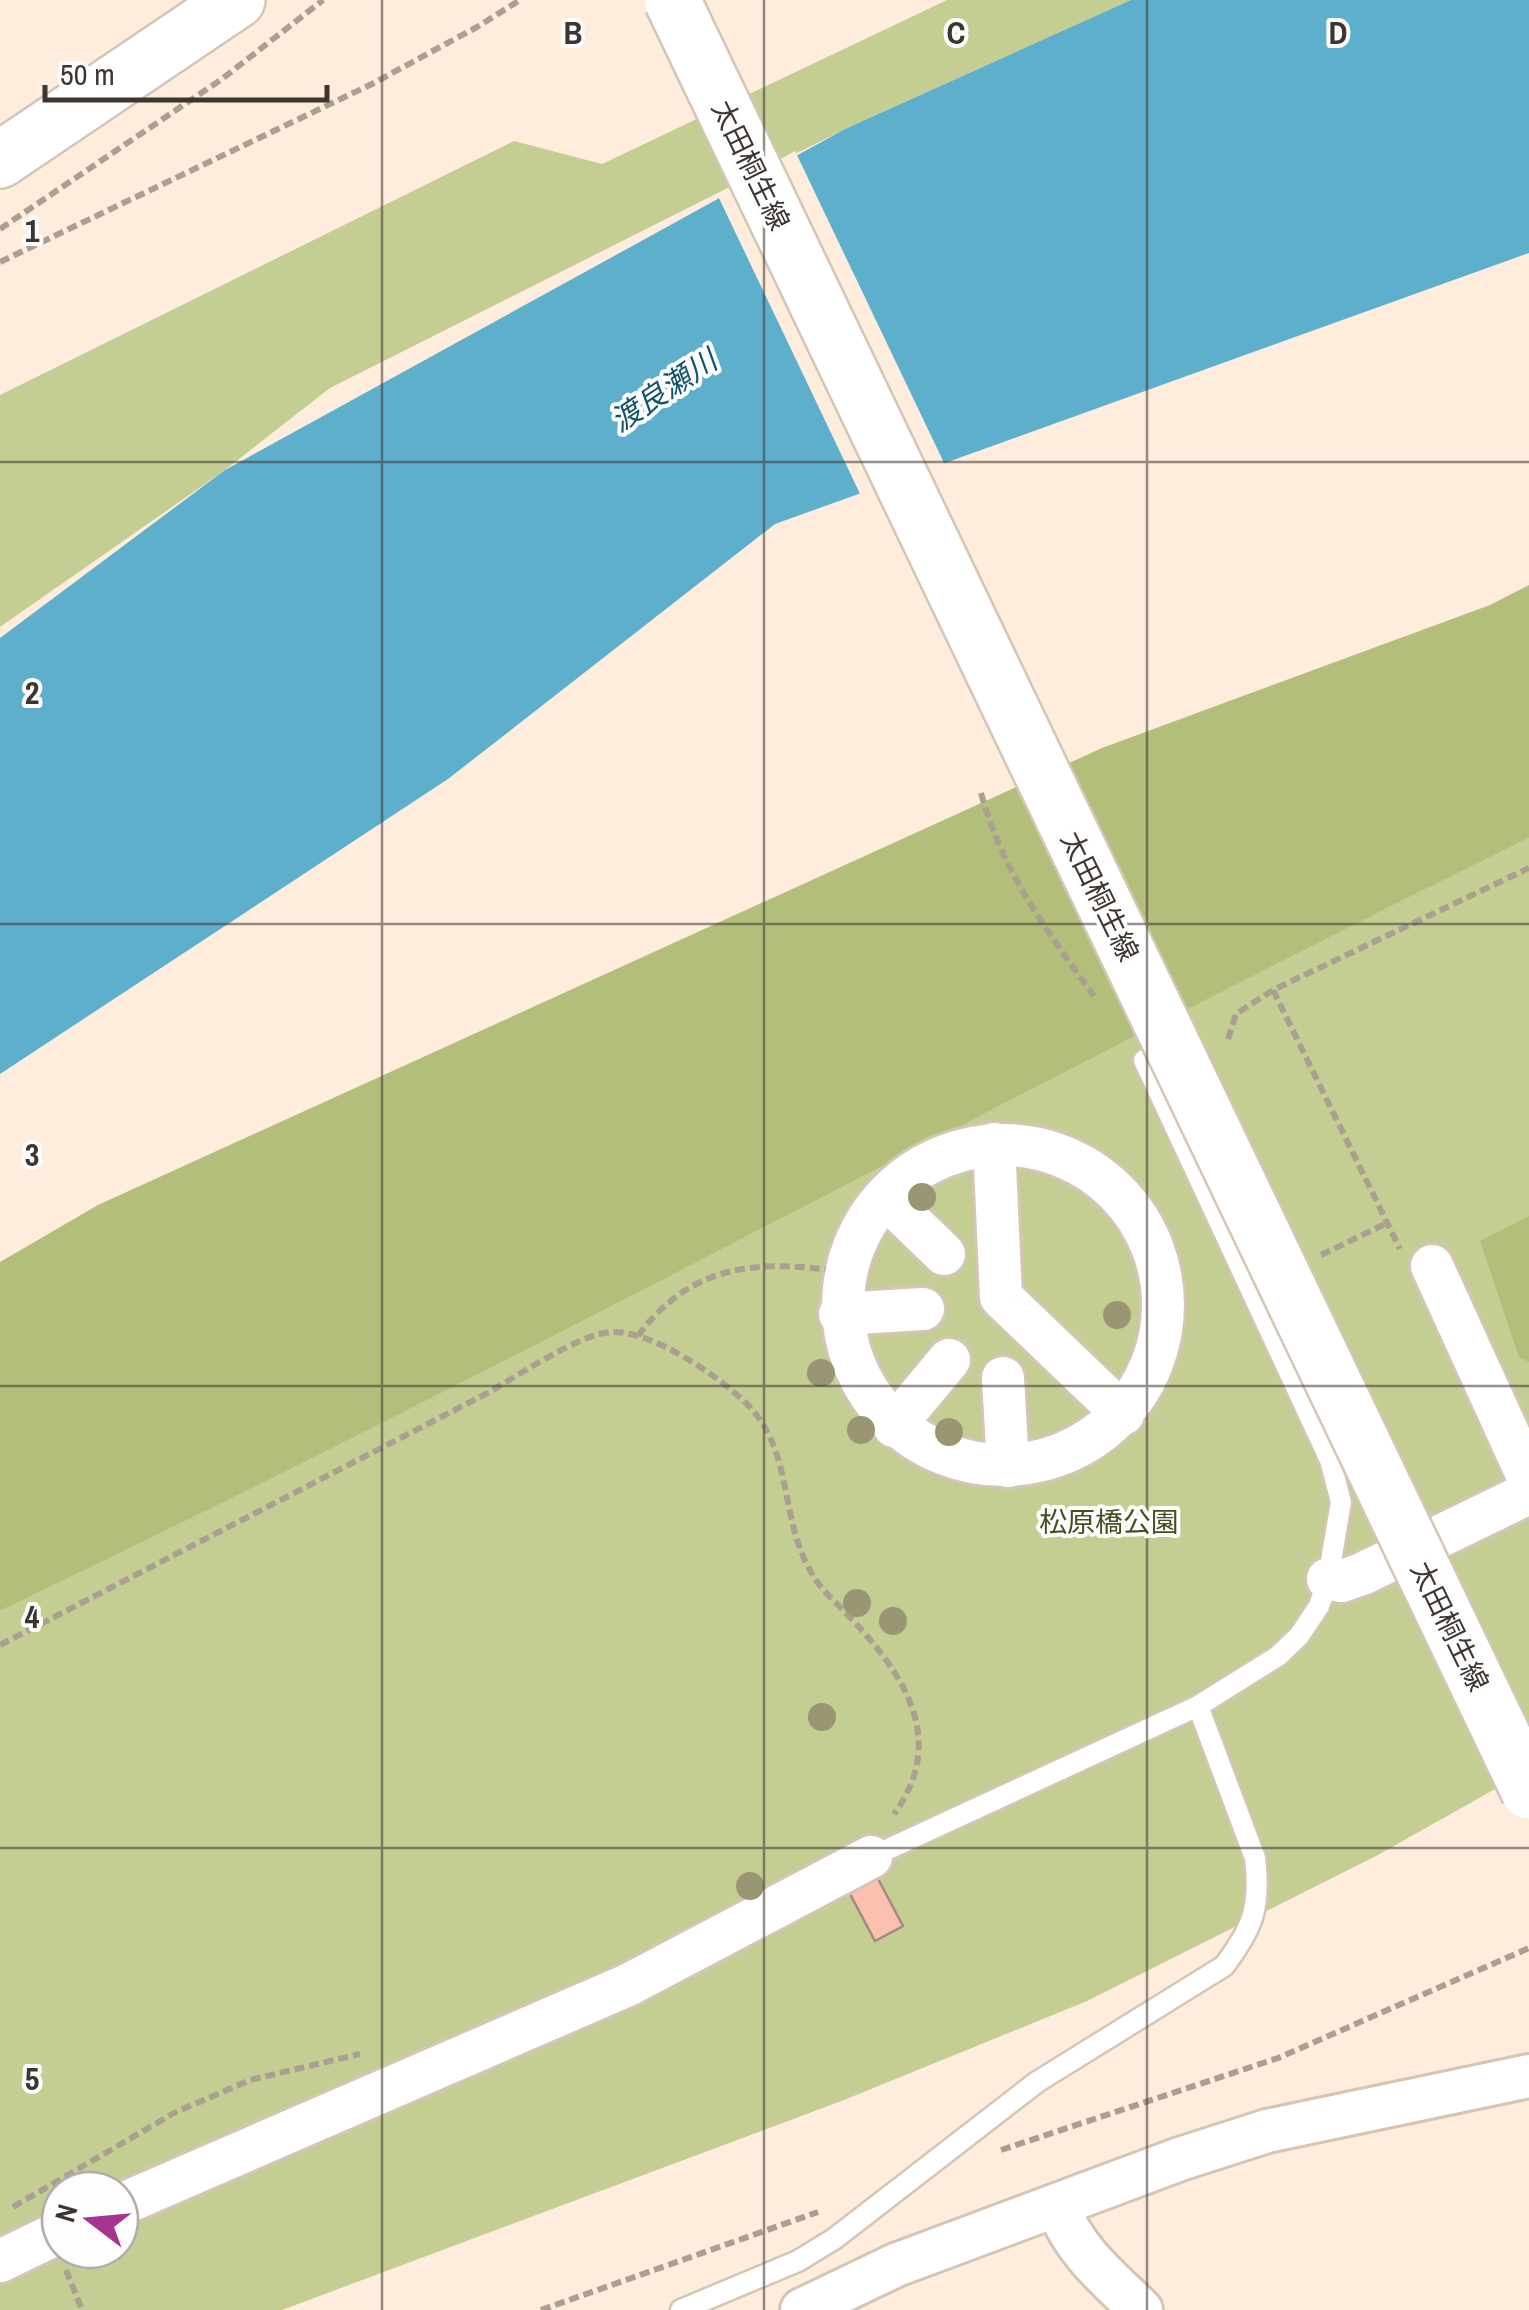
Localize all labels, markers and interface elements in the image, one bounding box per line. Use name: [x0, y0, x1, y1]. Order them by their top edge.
text: B: [564, 11, 582, 54]
text: C: [947, 11, 965, 54]
text: D: [1329, 11, 1347, 54]
scale bar: [45, 40, 328, 102]
text: 50 m: [60, 54, 115, 94]
street label: 太田桐生線: [703, 94, 799, 236]
text: 1: [25, 209, 40, 252]
water label: 渡良瀬川: [603, 338, 727, 440]
text: 2: [25, 671, 39, 714]
street label: 太田桐生線: [1052, 825, 1148, 967]
text: 3: [25, 1133, 39, 1176]
park label: 松原橋公園: [1039, 1503, 1179, 1541]
street label: 太田桐生線: [1402, 1555, 1498, 1697]
text: 4: [25, 1595, 40, 1638]
text: 5: [25, 2057, 39, 2100]
north arrow: [40, 2170, 140, 2270]
text: N: [45, 2200, 87, 2226]

